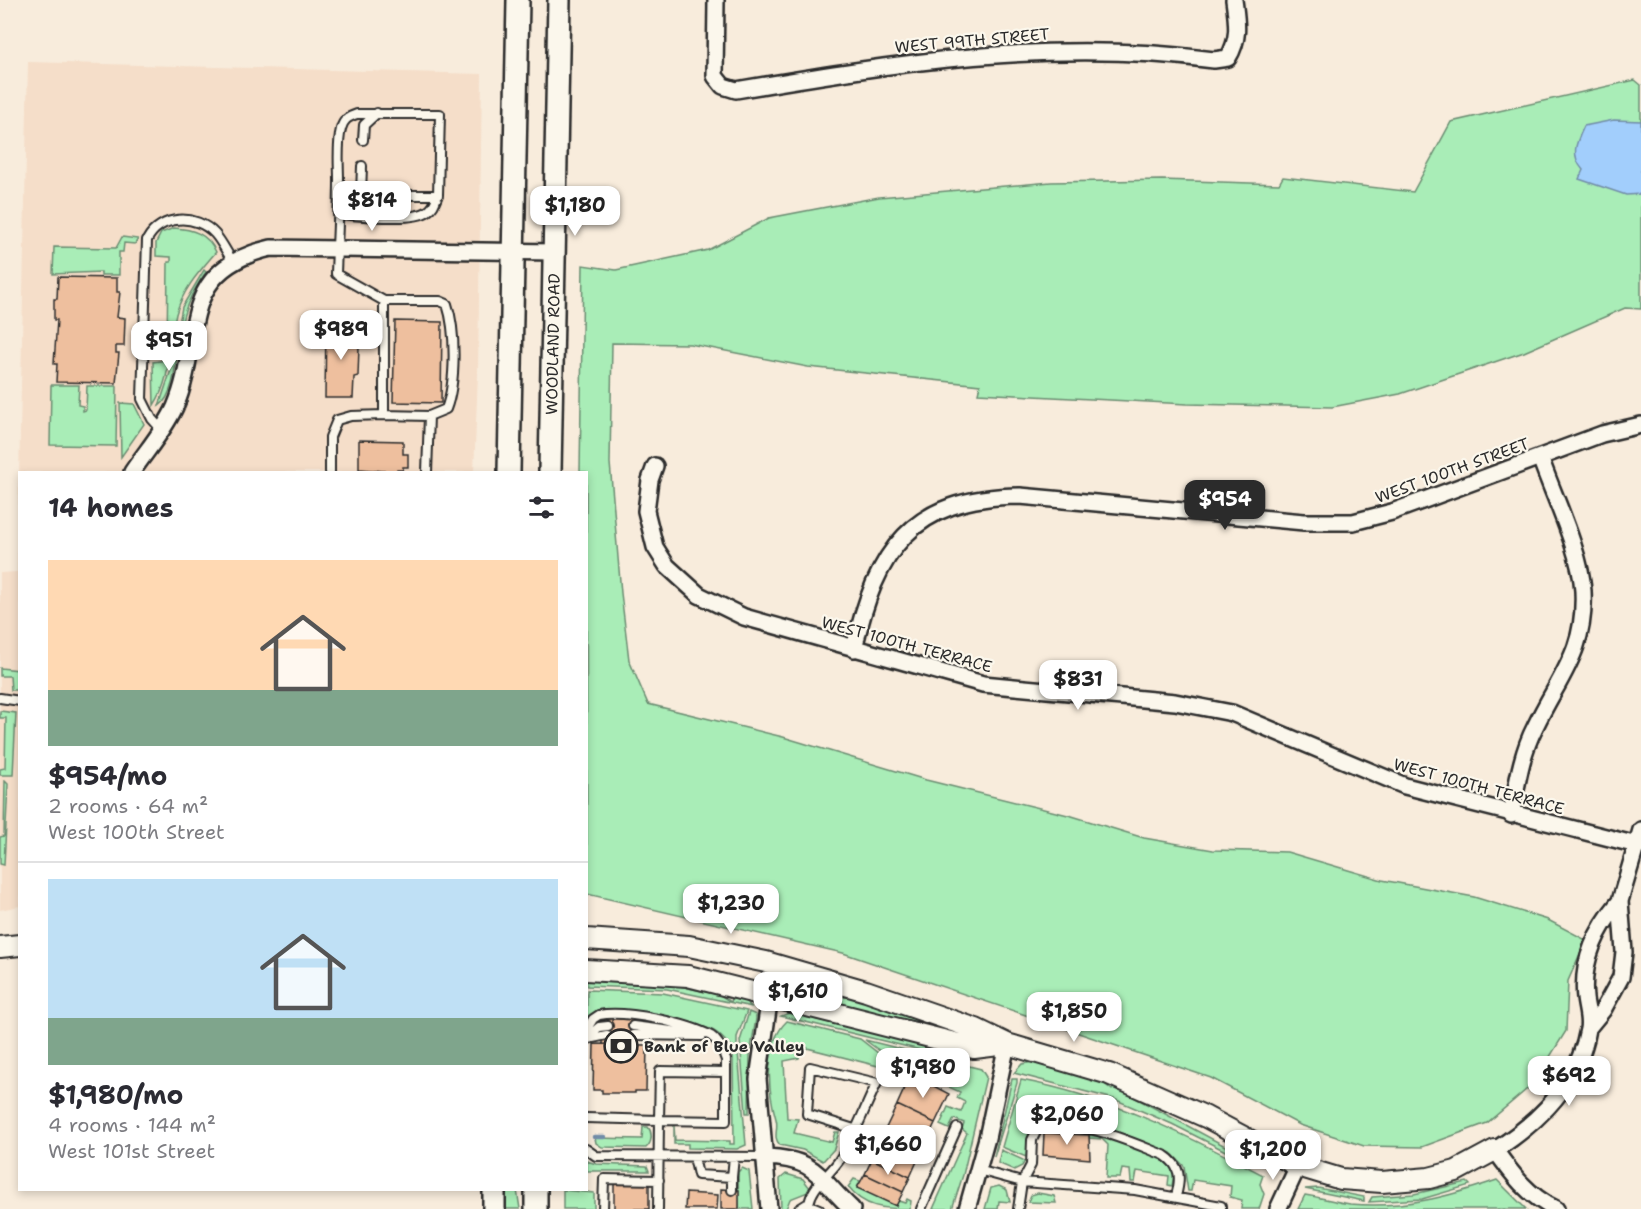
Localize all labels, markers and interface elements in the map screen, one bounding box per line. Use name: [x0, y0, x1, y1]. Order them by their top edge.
street label: WEST 99TH STREET: [894, 23, 1050, 58]
pin: $814: [336, 181, 408, 232]
pin: $1,180: [526, 186, 624, 237]
text: $814: [347, 187, 397, 213]
text: $1,180: [544, 192, 606, 218]
street label: WOODLAND ROAD: [541, 273, 565, 415]
pin: $989: [305, 310, 377, 361]
text: $989: [314, 316, 368, 342]
pin: $951: [133, 321, 205, 372]
text: $951: [145, 327, 193, 353]
street label: WEST 100TH STREET: [1372, 433, 1532, 508]
pin: $954: [1189, 480, 1261, 531]
text: $954: [1198, 486, 1252, 512]
text: 14 homes: [48, 490, 174, 525]
icon: filters: [525, 491, 558, 524]
icon: home: [249, 599, 357, 707]
street label: WEST 100TH TERRACE: [819, 612, 995, 677]
pin: $831: [1042, 660, 1114, 711]
text: $831: [1053, 666, 1103, 692]
street label: WEST 100TH TERRACE: [1391, 754, 1567, 819]
text: $954/mo: [48, 758, 167, 793]
text: 2 rooms · 64 m²: [48, 793, 208, 819]
text: West 100th Street: [48, 819, 225, 845]
pin: $1,230: [682, 884, 780, 935]
text: $1,230: [697, 890, 765, 916]
icon: home: [249, 918, 357, 1026]
pin: $1,610: [749, 972, 847, 1023]
text: $1,610: [767, 978, 829, 1004]
pin: $1,850: [1025, 992, 1123, 1043]
text: $1,850: [1041, 998, 1107, 1024]
bank icon: Bank of Blue Valley: [603, 1028, 639, 1064]
place label: Bank of Blue Valley: [644, 1036, 805, 1057]
pin: $1,980: [874, 1048, 972, 1099]
text: $1,980: [890, 1054, 956, 1080]
pin: $692: [1533, 1056, 1605, 1107]
text: $692: [1542, 1062, 1596, 1088]
text: $1,980/mo: [48, 1077, 183, 1112]
pin: $2,060: [1018, 1095, 1116, 1146]
text: $2,060: [1030, 1101, 1104, 1127]
text: 4 rooms · 144 m²: [48, 1112, 216, 1138]
pin: $1,660: [839, 1125, 937, 1176]
pin: $1,200: [1224, 1130, 1322, 1181]
text: $1,660: [854, 1131, 922, 1157]
text: $1,200: [1239, 1136, 1307, 1162]
text: West 101st Street: [48, 1138, 215, 1164]

